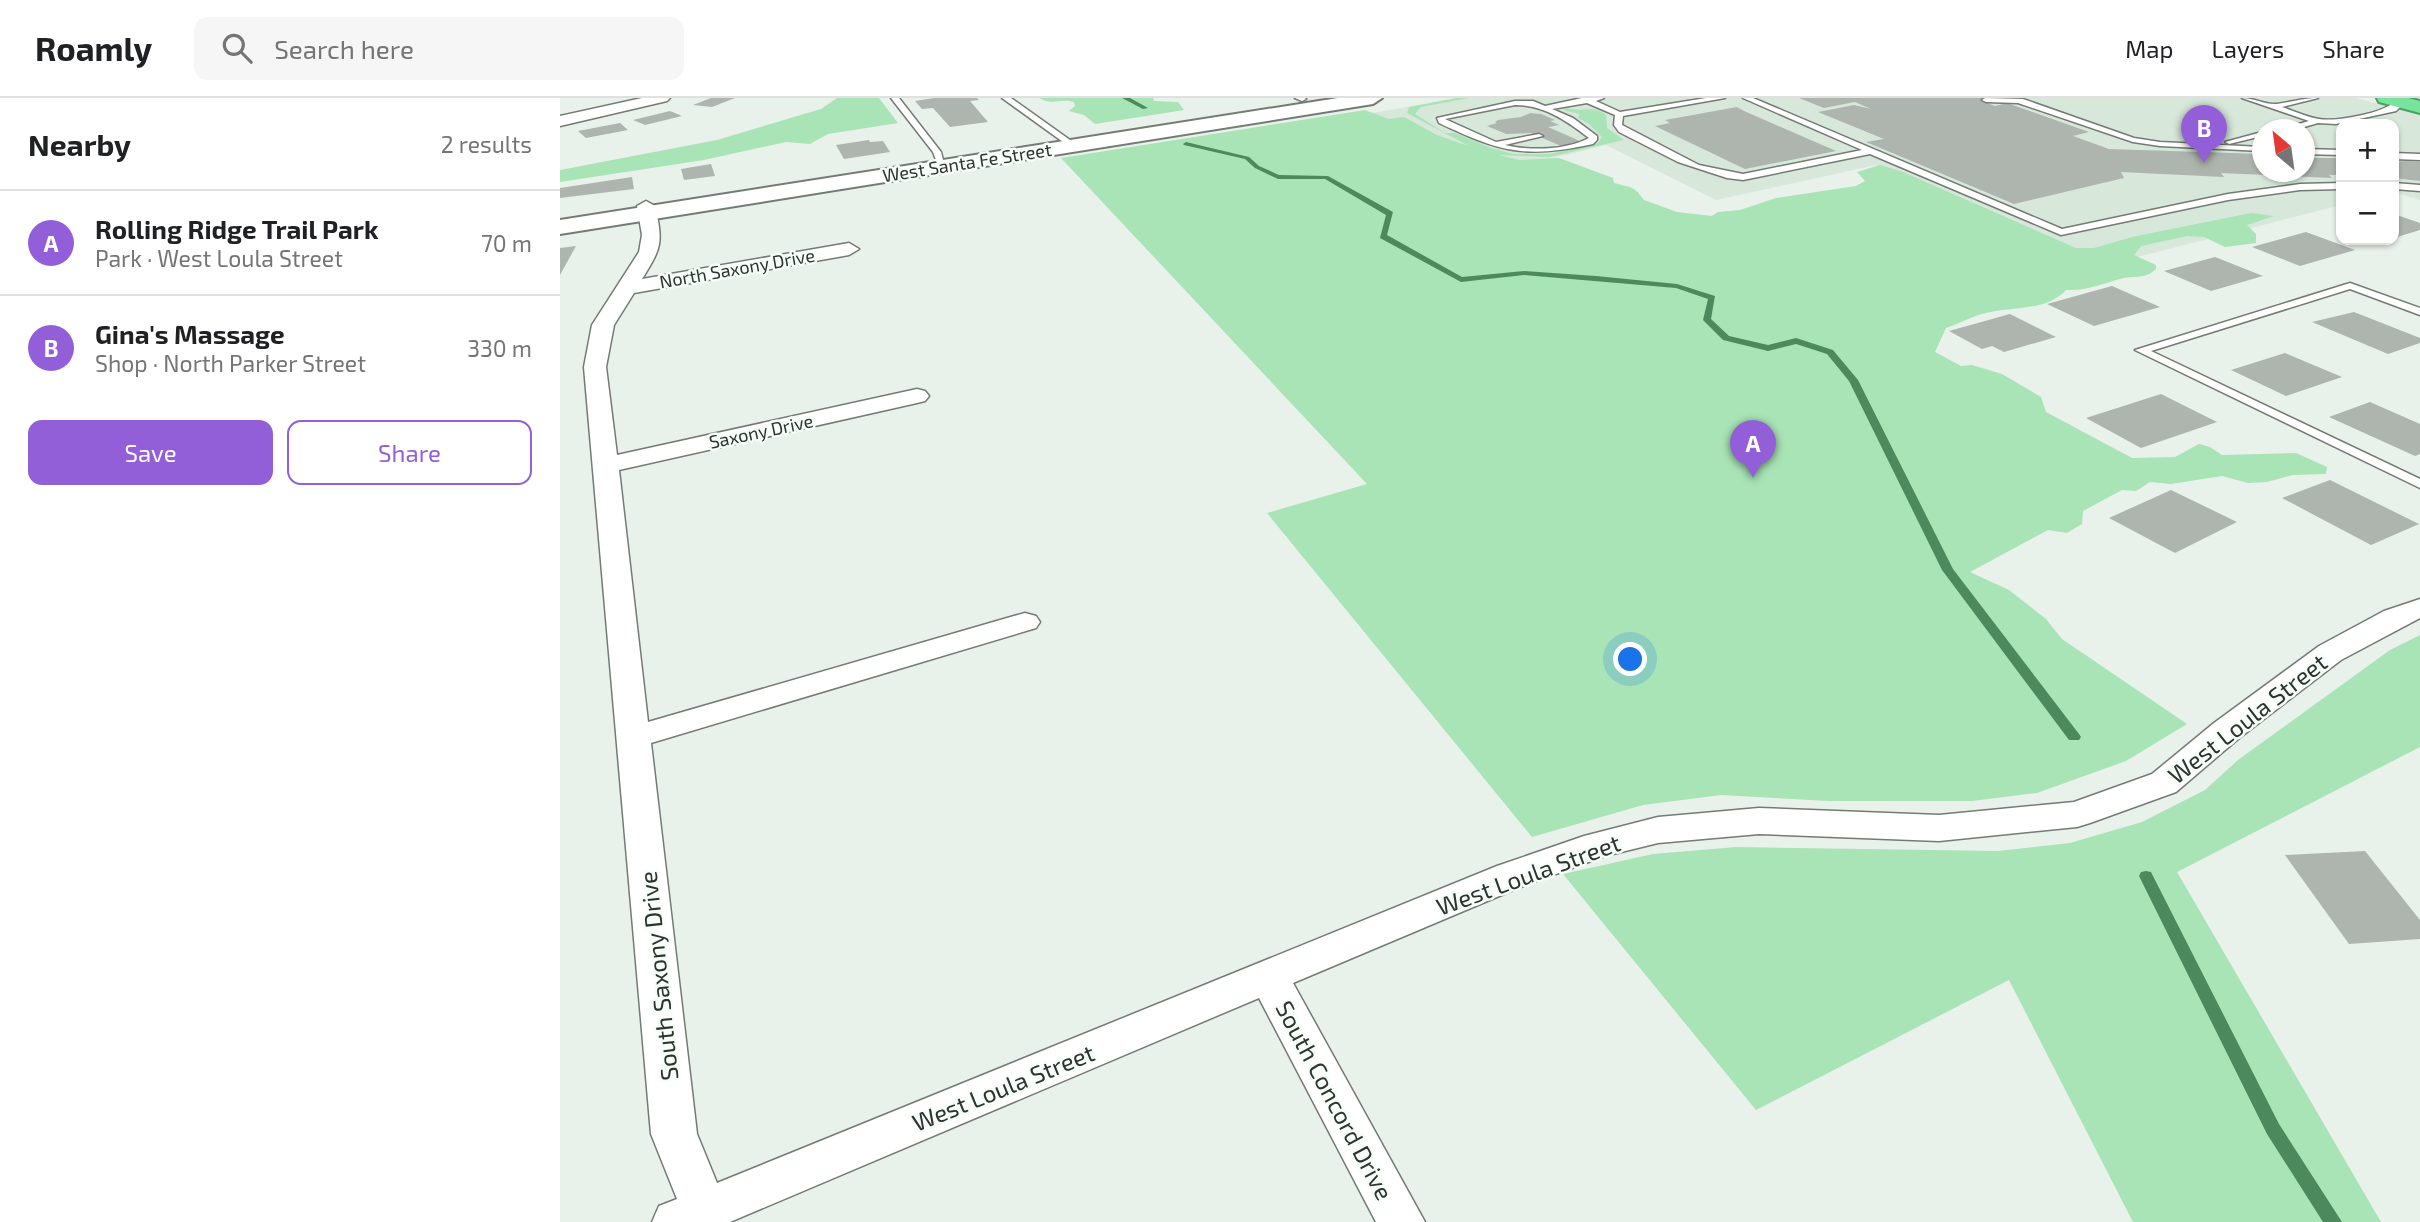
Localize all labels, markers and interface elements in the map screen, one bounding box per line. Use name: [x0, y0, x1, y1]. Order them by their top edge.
search box: [194, 17, 684, 80]
text: Roamly: [35, 28, 152, 68]
icon: search: [218, 29, 256, 67]
text: Search here: [274, 33, 414, 64]
text: Map: [2125, 34, 2173, 63]
text: Layers: [2211, 34, 2284, 63]
text: Share: [2322, 34, 2385, 63]
pin: B: [2181, 105, 2227, 163]
north arrow: [2252, 119, 2315, 182]
map controls: [2336, 119, 2399, 245]
button: +: [2336, 119, 2399, 182]
text: Nearby: [28, 126, 131, 162]
text: 2 results: [441, 130, 532, 158]
street label: West Santa Fe Street: [881, 138, 1053, 186]
button: −: [2336, 182, 2399, 245]
text: Rolling Ridge Trail Park: [95, 213, 378, 244]
text: A: [43, 229, 59, 257]
text: 70 m: [481, 229, 532, 257]
text: Park · West Loula Street: [95, 244, 343, 272]
street label: North Saxony Drive: [658, 244, 816, 292]
text: Gina's Massage: [95, 318, 285, 349]
text: B: [44, 334, 58, 362]
text: 330 m: [467, 334, 532, 362]
text: Shop · North Parker Street: [95, 349, 366, 377]
street label: Saxony Drive: [707, 409, 815, 453]
button: Save: [28, 420, 273, 485]
button: Share: [287, 420, 532, 485]
pin: A: [1730, 420, 1776, 478]
your location: [1613, 642, 1647, 676]
street label: West Loula Street: [2162, 647, 2332, 789]
street label: West Loula Street: [1432, 827, 1624, 921]
street label: South Saxony Drive: [633, 870, 683, 1082]
street label: South Concord Drive: [1270, 996, 1400, 1204]
street label: West Loula Street: [908, 1037, 1098, 1137]

